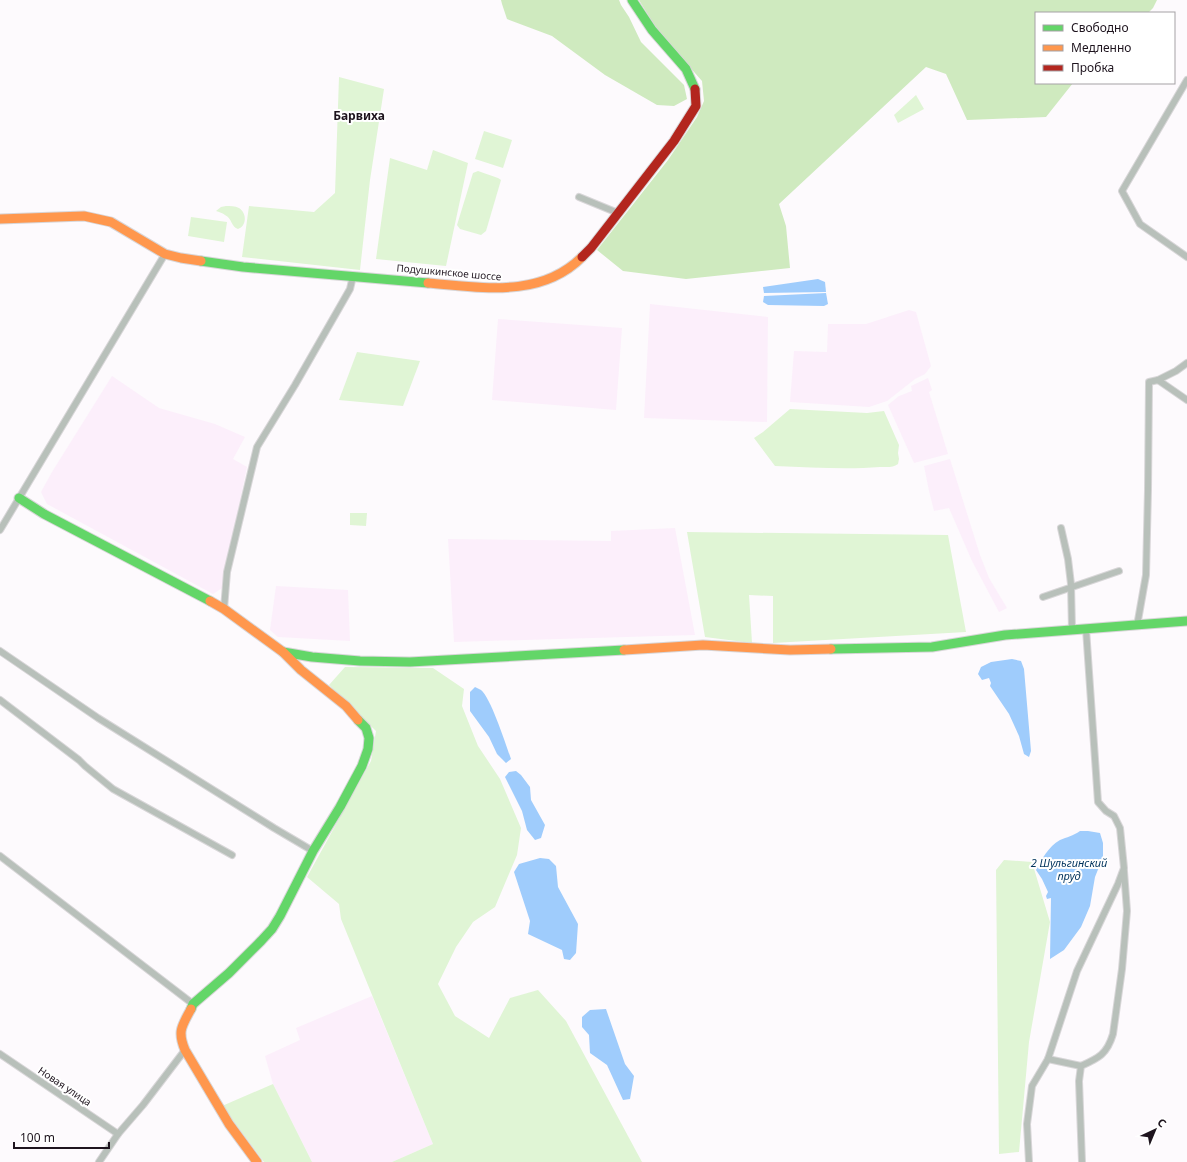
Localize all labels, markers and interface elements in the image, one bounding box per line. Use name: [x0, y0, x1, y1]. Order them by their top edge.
legend: [1035, 12, 1175, 84]
text: Свободно: [1071, 19, 1129, 36]
text: Медленно: [1071, 39, 1131, 56]
text: Пробка: [1071, 59, 1114, 76]
district label: Барвиха: [333, 107, 385, 124]
street label: Подушкинское шоссе: [396, 260, 502, 284]
water label: 2 Шульгинский пруд: [1031, 855, 1107, 883]
street label: Новая улица: [36, 1063, 94, 1109]
north arrow: [1135, 1110, 1175, 1150]
text: С: [1155, 1115, 1170, 1130]
scale bar: [14, 1124, 109, 1150]
text: 100 m: [20, 1129, 55, 1146]

